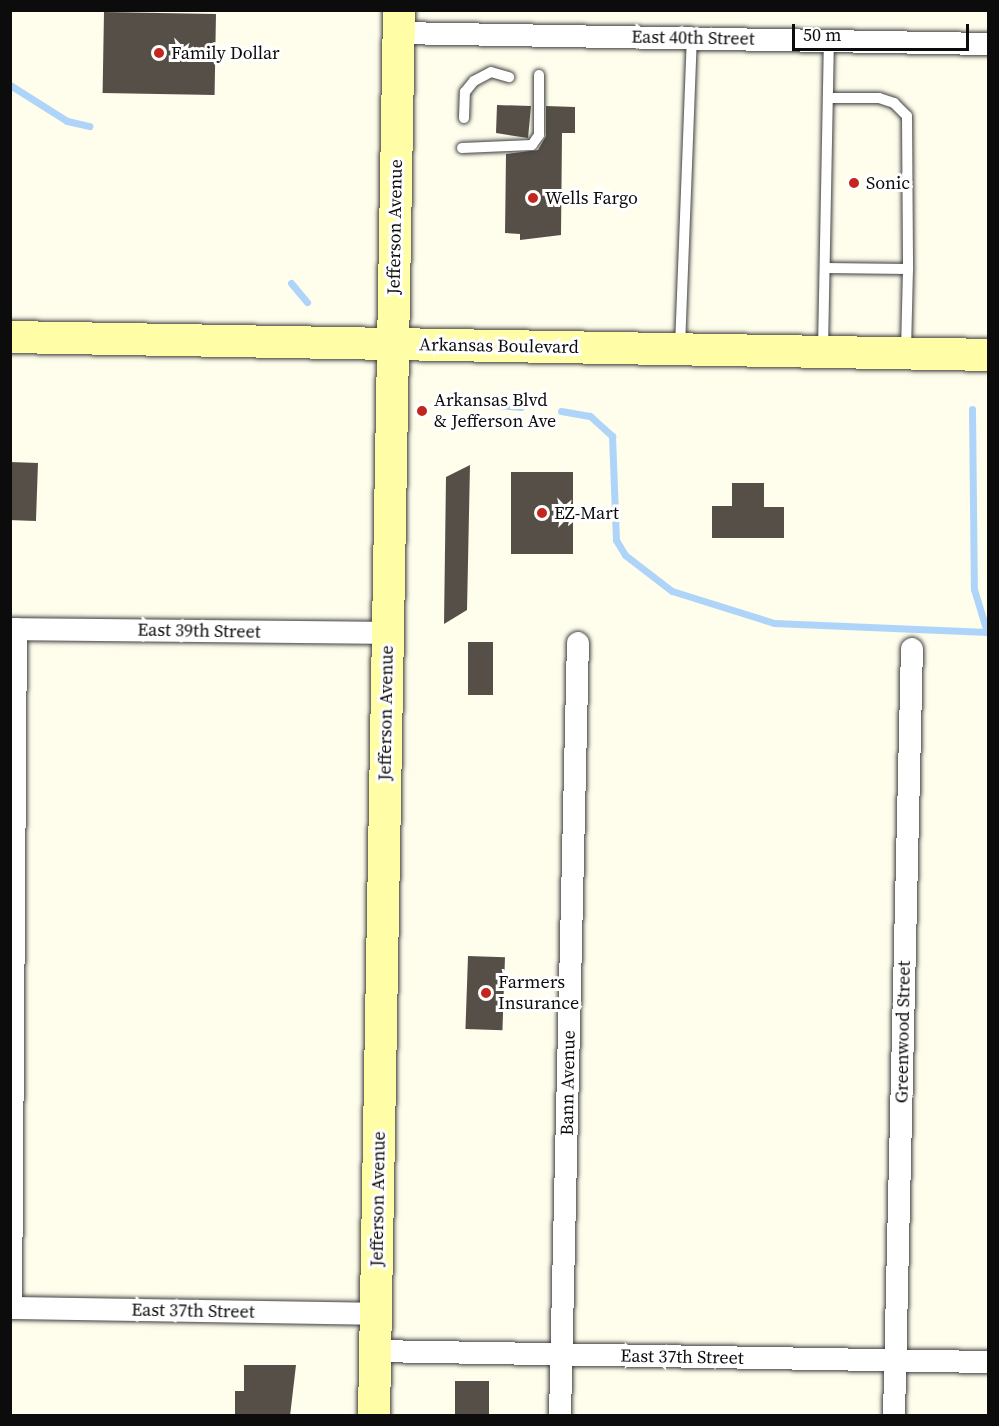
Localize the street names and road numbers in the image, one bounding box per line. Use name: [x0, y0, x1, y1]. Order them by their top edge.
street label: East 40th Street: [631, 26, 755, 50]
street label: Jefferson Avenue: [383, 159, 407, 295]
street label: Arkansas Boulevard: [419, 334, 579, 358]
street label: East 39th Street: [137, 619, 261, 643]
street label: Jefferson Avenue: [374, 645, 398, 781]
street label: Greenwood Street: [891, 961, 915, 1103]
street label: Bann Avenue: [556, 1030, 580, 1136]
street label: Jefferson Avenue: [366, 1131, 390, 1267]
street label: East 37th Street: [131, 1299, 255, 1323]
street label: East 37th Street: [620, 1345, 744, 1369]

